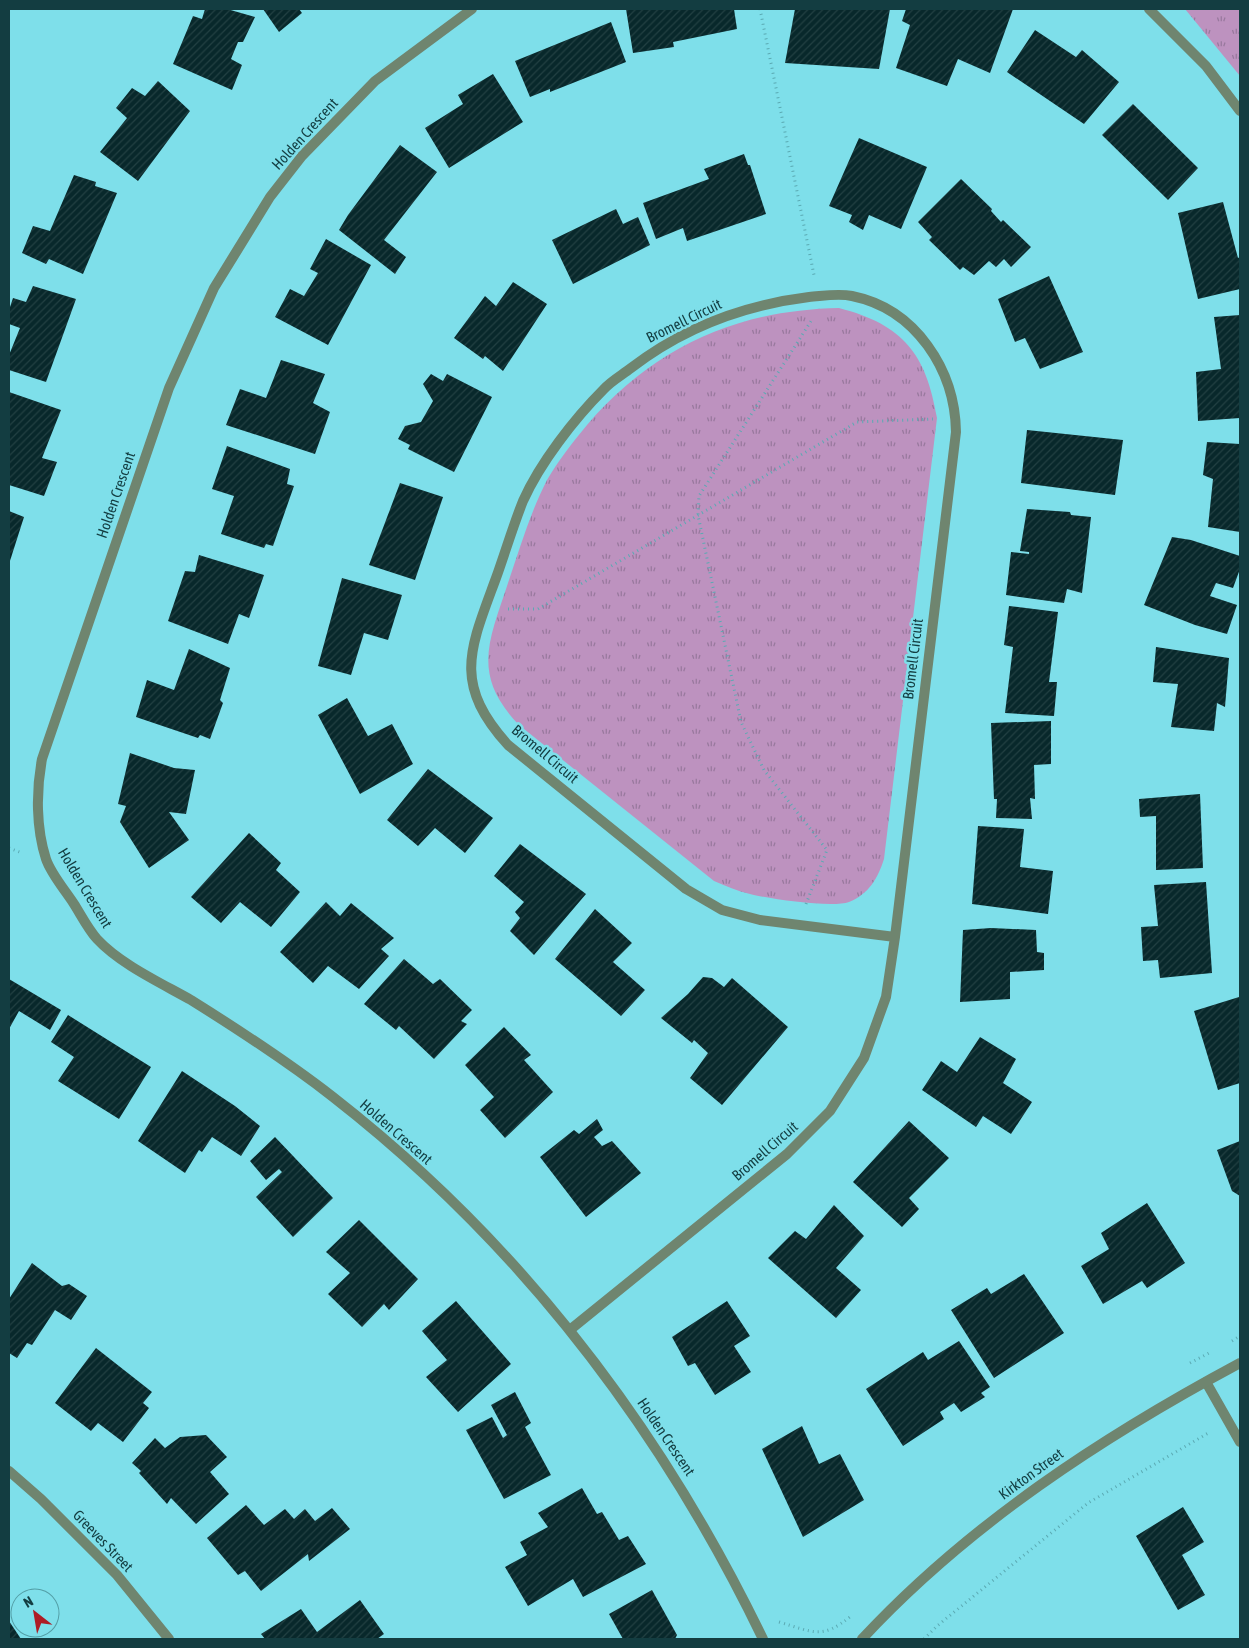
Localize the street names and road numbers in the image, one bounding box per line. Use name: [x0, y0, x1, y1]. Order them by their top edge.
street label: Holden Crescent: [268, 95, 341, 173]
street label: Bromell Circuit: [643, 295, 724, 346]
street label: Holden Crescent: [93, 449, 138, 540]
street label: Bromell Circuit: [899, 618, 926, 700]
street label: Bromell Circuit: [509, 721, 582, 786]
street label: Holden Crescent: [55, 845, 116, 931]
street label: Holden Crescent: [357, 1096, 436, 1168]
street label: Bromell Circuit: [728, 1118, 801, 1184]
street label: Holden Crescent: [634, 1395, 699, 1479]
street label: Kirkton Street: [995, 1445, 1066, 1503]
street label: Greeves Street: [70, 1506, 137, 1575]

